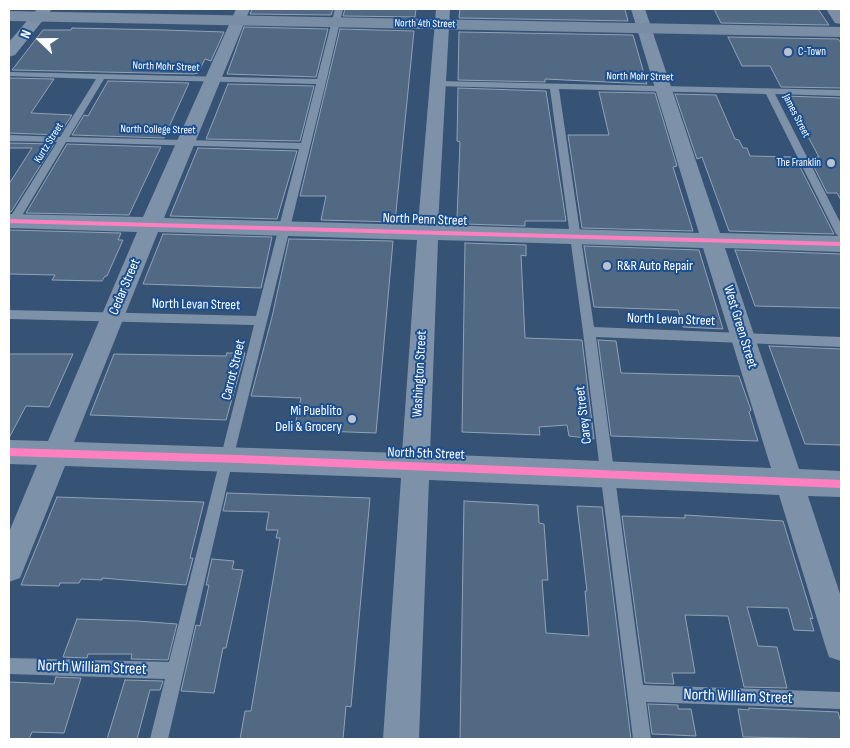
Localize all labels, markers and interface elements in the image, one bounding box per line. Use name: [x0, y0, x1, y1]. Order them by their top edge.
north arrow: [15, 15, 65, 65]
street label: North 4th Street: [394, 17, 456, 31]
text: N: [16, 28, 35, 41]
place label: C-Town: [798, 45, 826, 59]
marker: C-Town: [782, 46, 794, 58]
street label: North Mohr Street: [132, 59, 200, 75]
street label: North Mohr Street: [606, 70, 674, 84]
street label: James Street: [779, 92, 813, 140]
street label: Kurtz Street: [31, 120, 67, 166]
street label: North College Street: [120, 123, 196, 137]
place label: The Franklin: [776, 156, 821, 170]
marker: The Franklin: [825, 157, 837, 169]
street label: North Penn Street: [382, 210, 468, 230]
street label: Cedar Street: [106, 256, 144, 318]
place label: R&R Auto Repair: [617, 258, 693, 274]
marker: R&R Auto Repair: [601, 260, 613, 272]
street label: West Green Street: [719, 283, 761, 371]
street label: North Levan Street: [152, 296, 240, 314]
street label: North Levan Street: [626, 310, 716, 330]
street label: Washington Street: [409, 330, 431, 418]
street label: Carrot Street: [218, 338, 250, 402]
street label: Carey Street: [572, 385, 596, 445]
place label: Mi Pueblito Deli & Grocery: [275, 403, 342, 436]
marker: Mi Pueblito Deli & Grocery: [346, 413, 358, 425]
street label: North 5th Street: [387, 444, 465, 464]
street label: North William Street: [37, 656, 147, 680]
street label: North William Street: [683, 685, 793, 709]

